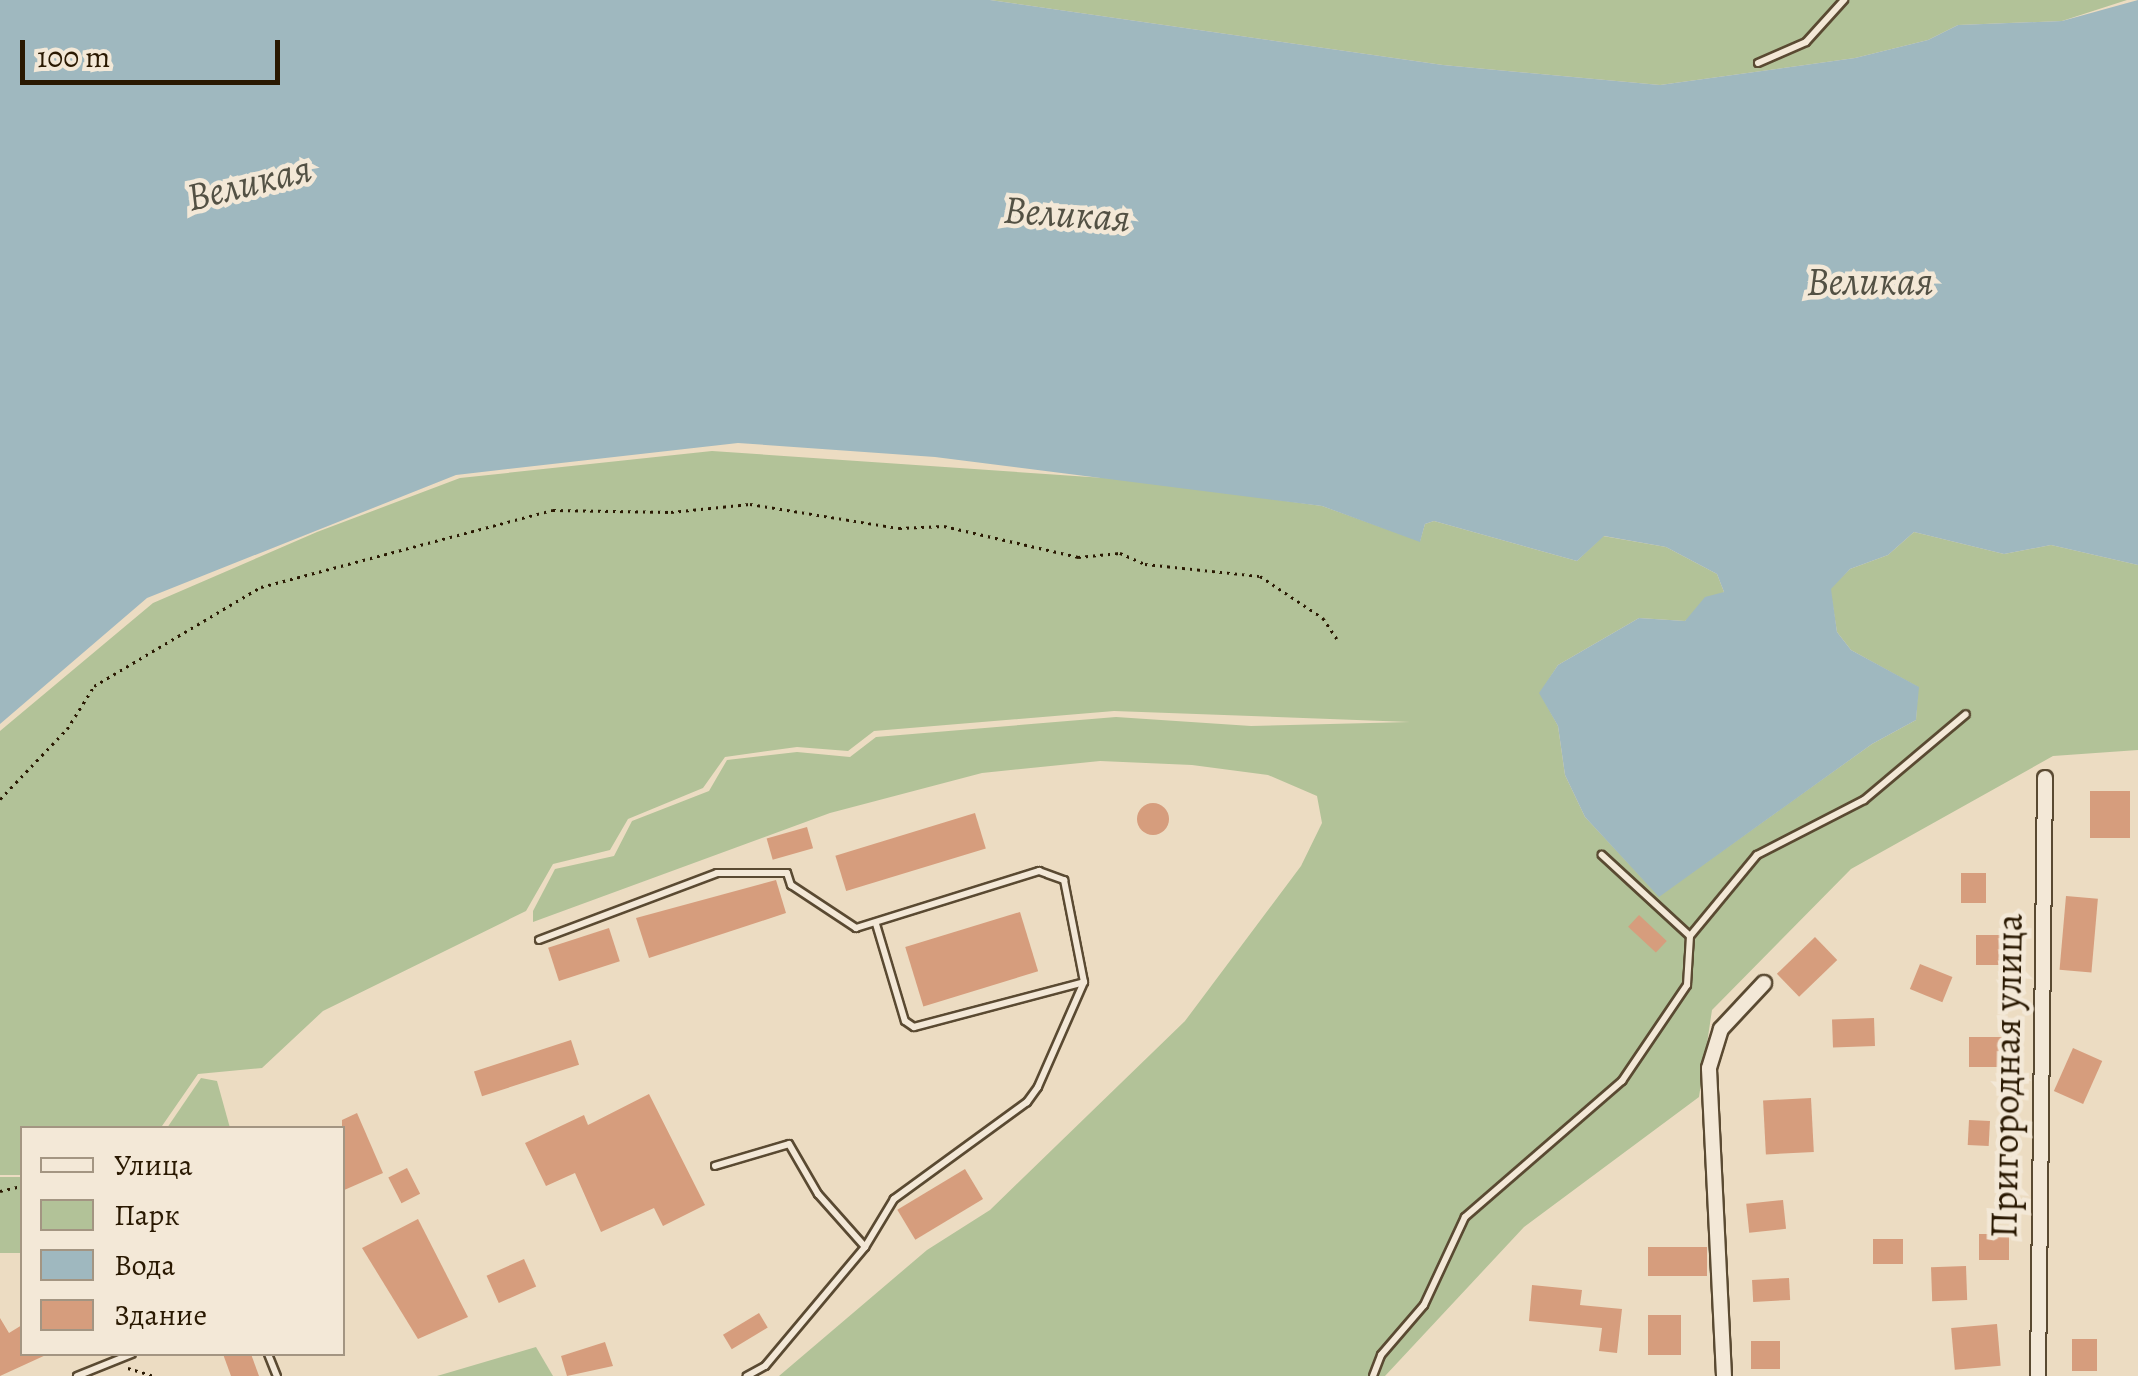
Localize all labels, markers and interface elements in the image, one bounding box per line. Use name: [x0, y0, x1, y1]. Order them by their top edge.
scale bar: [25, 20, 285, 82]
text: 100 m: [37, 37, 110, 77]
water label: Великая: [181, 144, 317, 222]
water label: Великая: [1002, 186, 1132, 242]
water label: Великая: [1806, 258, 1934, 306]
street label: Пригородная улица: [1981, 913, 2033, 1239]
legend: [20, 1126, 345, 1356]
text: Улица: [114, 1145, 193, 1185]
text: Парк: [114, 1195, 180, 1235]
text: Вода: [114, 1245, 175, 1285]
text: Здание: [114, 1295, 207, 1335]

